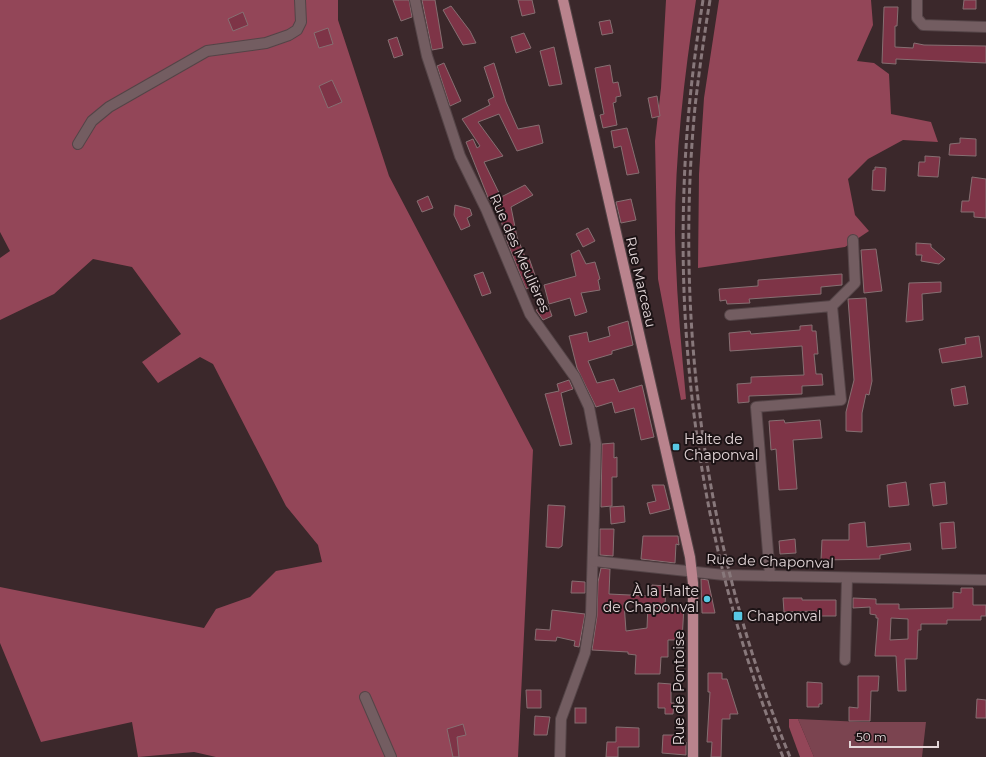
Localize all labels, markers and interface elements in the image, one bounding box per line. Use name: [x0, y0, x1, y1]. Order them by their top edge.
street label: Rue des Meulières: [486, 191, 554, 315]
street label: Rue Marceau: [622, 235, 660, 329]
place label: Halte de Chaponval: [684, 430, 759, 464]
marker: Halte de Chaponval: [671, 442, 681, 452]
street label: Rue de Chaponval: [706, 550, 834, 572]
place label: À la Halte de Chaponval: [603, 582, 699, 616]
marker: À la Halte de Chaponval: [702, 594, 712, 604]
place label: Chaponval: [747, 607, 822, 625]
marker: Chaponval: [732, 610, 744, 622]
street label: Rue de Pontoise: [670, 631, 688, 745]
scale bar: [850, 723, 938, 749]
text: 50 m: [856, 729, 887, 744]

